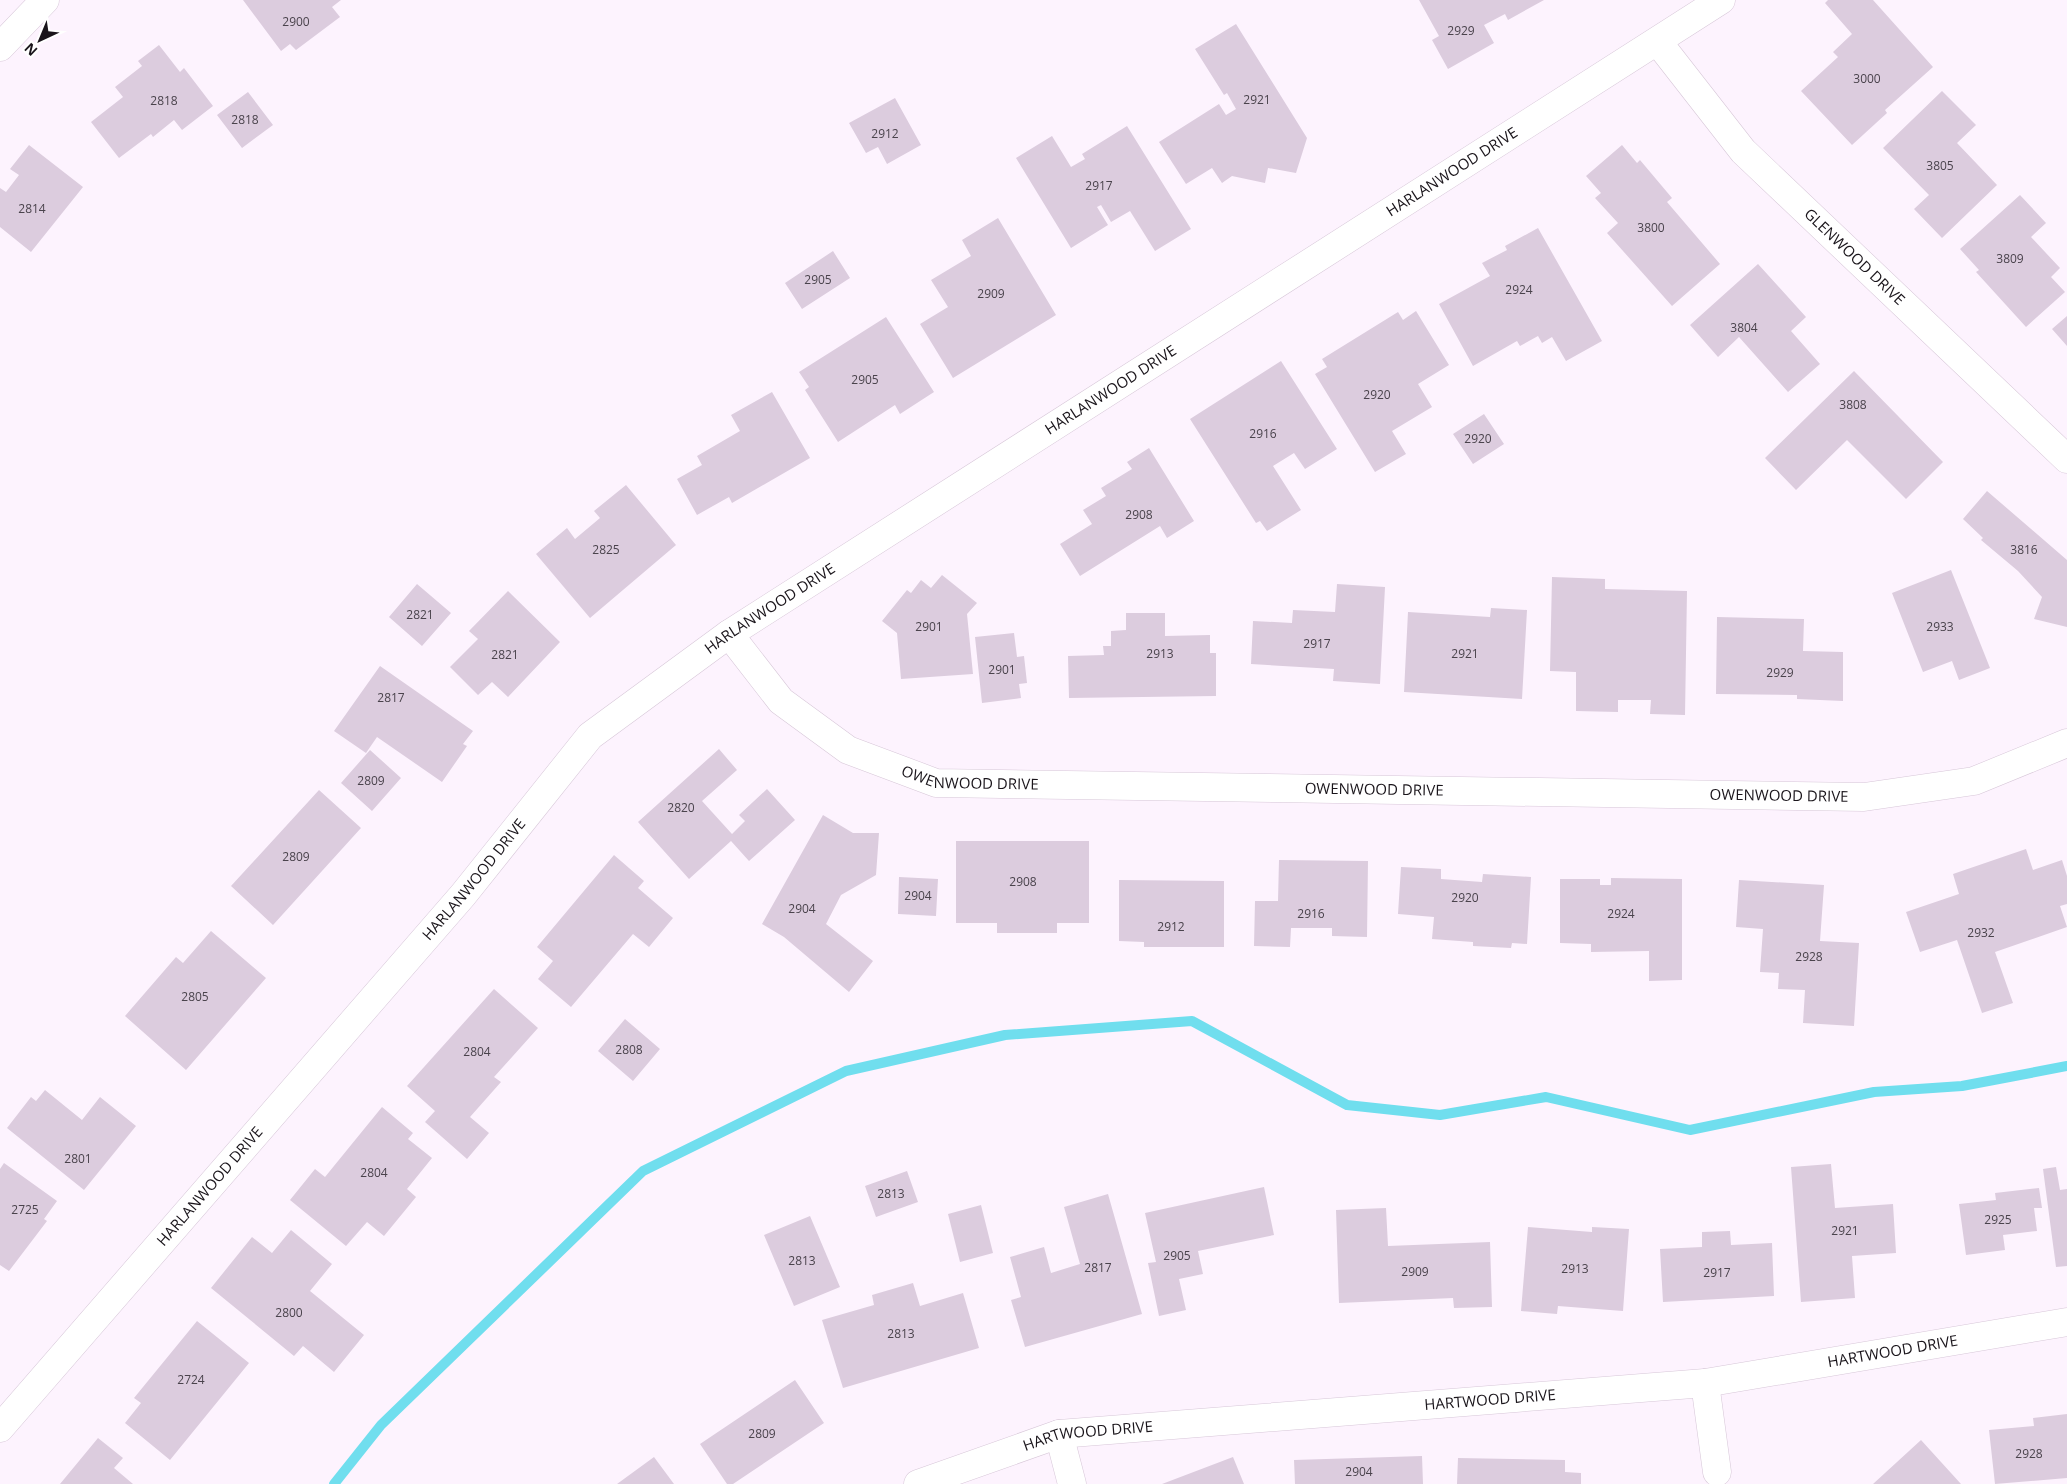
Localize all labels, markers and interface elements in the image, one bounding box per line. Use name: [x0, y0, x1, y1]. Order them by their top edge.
house number: 2900: [282, 13, 310, 30]
north arrow: [15, 15, 65, 65]
house number: 2929: [1447, 22, 1475, 39]
text: N: [20, 39, 41, 61]
house number: 3000: [1853, 70, 1881, 87]
house number: 2921: [1243, 91, 1271, 108]
house number: 2818: [150, 92, 178, 109]
house number: 2818: [231, 111, 259, 128]
street label: HARLANWOOD DRIVE: [1382, 122, 1521, 220]
house number: 2912: [871, 125, 899, 142]
house number: 3805: [1926, 157, 1954, 174]
house number: 2917: [1085, 177, 1113, 194]
house number: 2814: [18, 200, 46, 217]
street label: GLENWOOD DRIVE: [1800, 203, 1910, 309]
house number: 3800: [1637, 219, 1665, 236]
house number: 3809: [1996, 250, 2024, 267]
house number: 2905: [804, 271, 832, 288]
house number: 2924: [1505, 281, 1533, 298]
house number: 2909: [977, 285, 1005, 302]
house number: 3804: [1730, 319, 1758, 336]
street label: HARLANWOOD DRIVE: [1041, 340, 1180, 439]
house number: 2905: [851, 371, 879, 388]
house number: 2920: [1363, 386, 1391, 403]
house number: 3808: [1839, 396, 1867, 413]
house number: 2916: [1249, 425, 1277, 442]
house number: 2920: [1464, 430, 1492, 447]
house number: 2908: [1125, 506, 1153, 523]
house number: 2825: [592, 541, 620, 558]
house number: 3816: [2010, 541, 2038, 558]
street label: HARLANWOOD DRIVE: [700, 558, 838, 658]
house number: 2821: [406, 606, 434, 623]
house number: 2901: [915, 618, 943, 635]
house number: 2933: [1926, 618, 1954, 635]
house number: 2917: [1303, 635, 1331, 652]
house number: 2913: [1146, 645, 1174, 662]
house number: 2921: [1451, 645, 1479, 662]
house number: 2821: [491, 646, 519, 663]
house number: 2901: [988, 661, 1016, 678]
house number: 2929: [1766, 664, 1794, 681]
house number: 2817: [377, 689, 405, 706]
street label: OWENWOOD DRIVE: [899, 760, 1039, 794]
house number: 2809: [357, 772, 385, 789]
street label: OWENWOOD DRIVE: [1305, 778, 1444, 800]
street label: OWENWOOD DRIVE: [1710, 784, 1849, 806]
house number: 2820: [667, 799, 695, 816]
street label: HARLANWOOD DRIVE: [417, 814, 529, 944]
house number: 2809: [282, 848, 310, 865]
house number: 2908: [1009, 873, 1037, 890]
house number: 2904: [904, 887, 932, 904]
house number: 2920: [1451, 889, 1479, 906]
house number: 2904: [788, 900, 816, 917]
house number: 2916: [1297, 905, 1325, 922]
house number: 2924: [1607, 905, 1635, 922]
house number: 2912: [1157, 918, 1185, 935]
house number: 2932: [1967, 924, 1995, 941]
house number: 2928: [1795, 948, 1823, 965]
house number: 2805: [181, 988, 209, 1005]
house number: 2808: [615, 1041, 643, 1058]
house number: 2804: [463, 1043, 491, 1060]
street label: HARLANWOOD DRIVE: [152, 1122, 267, 1250]
house number: 2801: [64, 1150, 92, 1167]
house number: 2804: [360, 1164, 388, 1181]
house number: 2813: [877, 1185, 905, 1202]
house number: 2725: [11, 1201, 39, 1218]
house number: 2925: [1984, 1211, 2012, 1228]
house number: 2921: [1831, 1222, 1859, 1239]
house number: 2905: [1163, 1247, 1191, 1264]
house number: 2813: [788, 1252, 816, 1269]
house number: 2817: [1084, 1259, 1112, 1276]
house number: 2913: [1561, 1260, 1589, 1277]
house number: 2909: [1401, 1263, 1429, 1280]
house number: 2917: [1703, 1264, 1731, 1281]
house number: 2800: [275, 1304, 303, 1321]
house number: 2813: [887, 1325, 915, 1342]
street label: HARTWOOD DRIVE: [1826, 1330, 1959, 1371]
house number: 2724: [177, 1371, 205, 1388]
street label: HARTWOOD DRIVE: [1424, 1384, 1556, 1414]
street label: HARTWOOD DRIVE: [1020, 1416, 1154, 1455]
house number: 2809: [748, 1425, 776, 1442]
house number: 2928: [2015, 1445, 2043, 1462]
house number: 2904: [1345, 1463, 1373, 1480]

